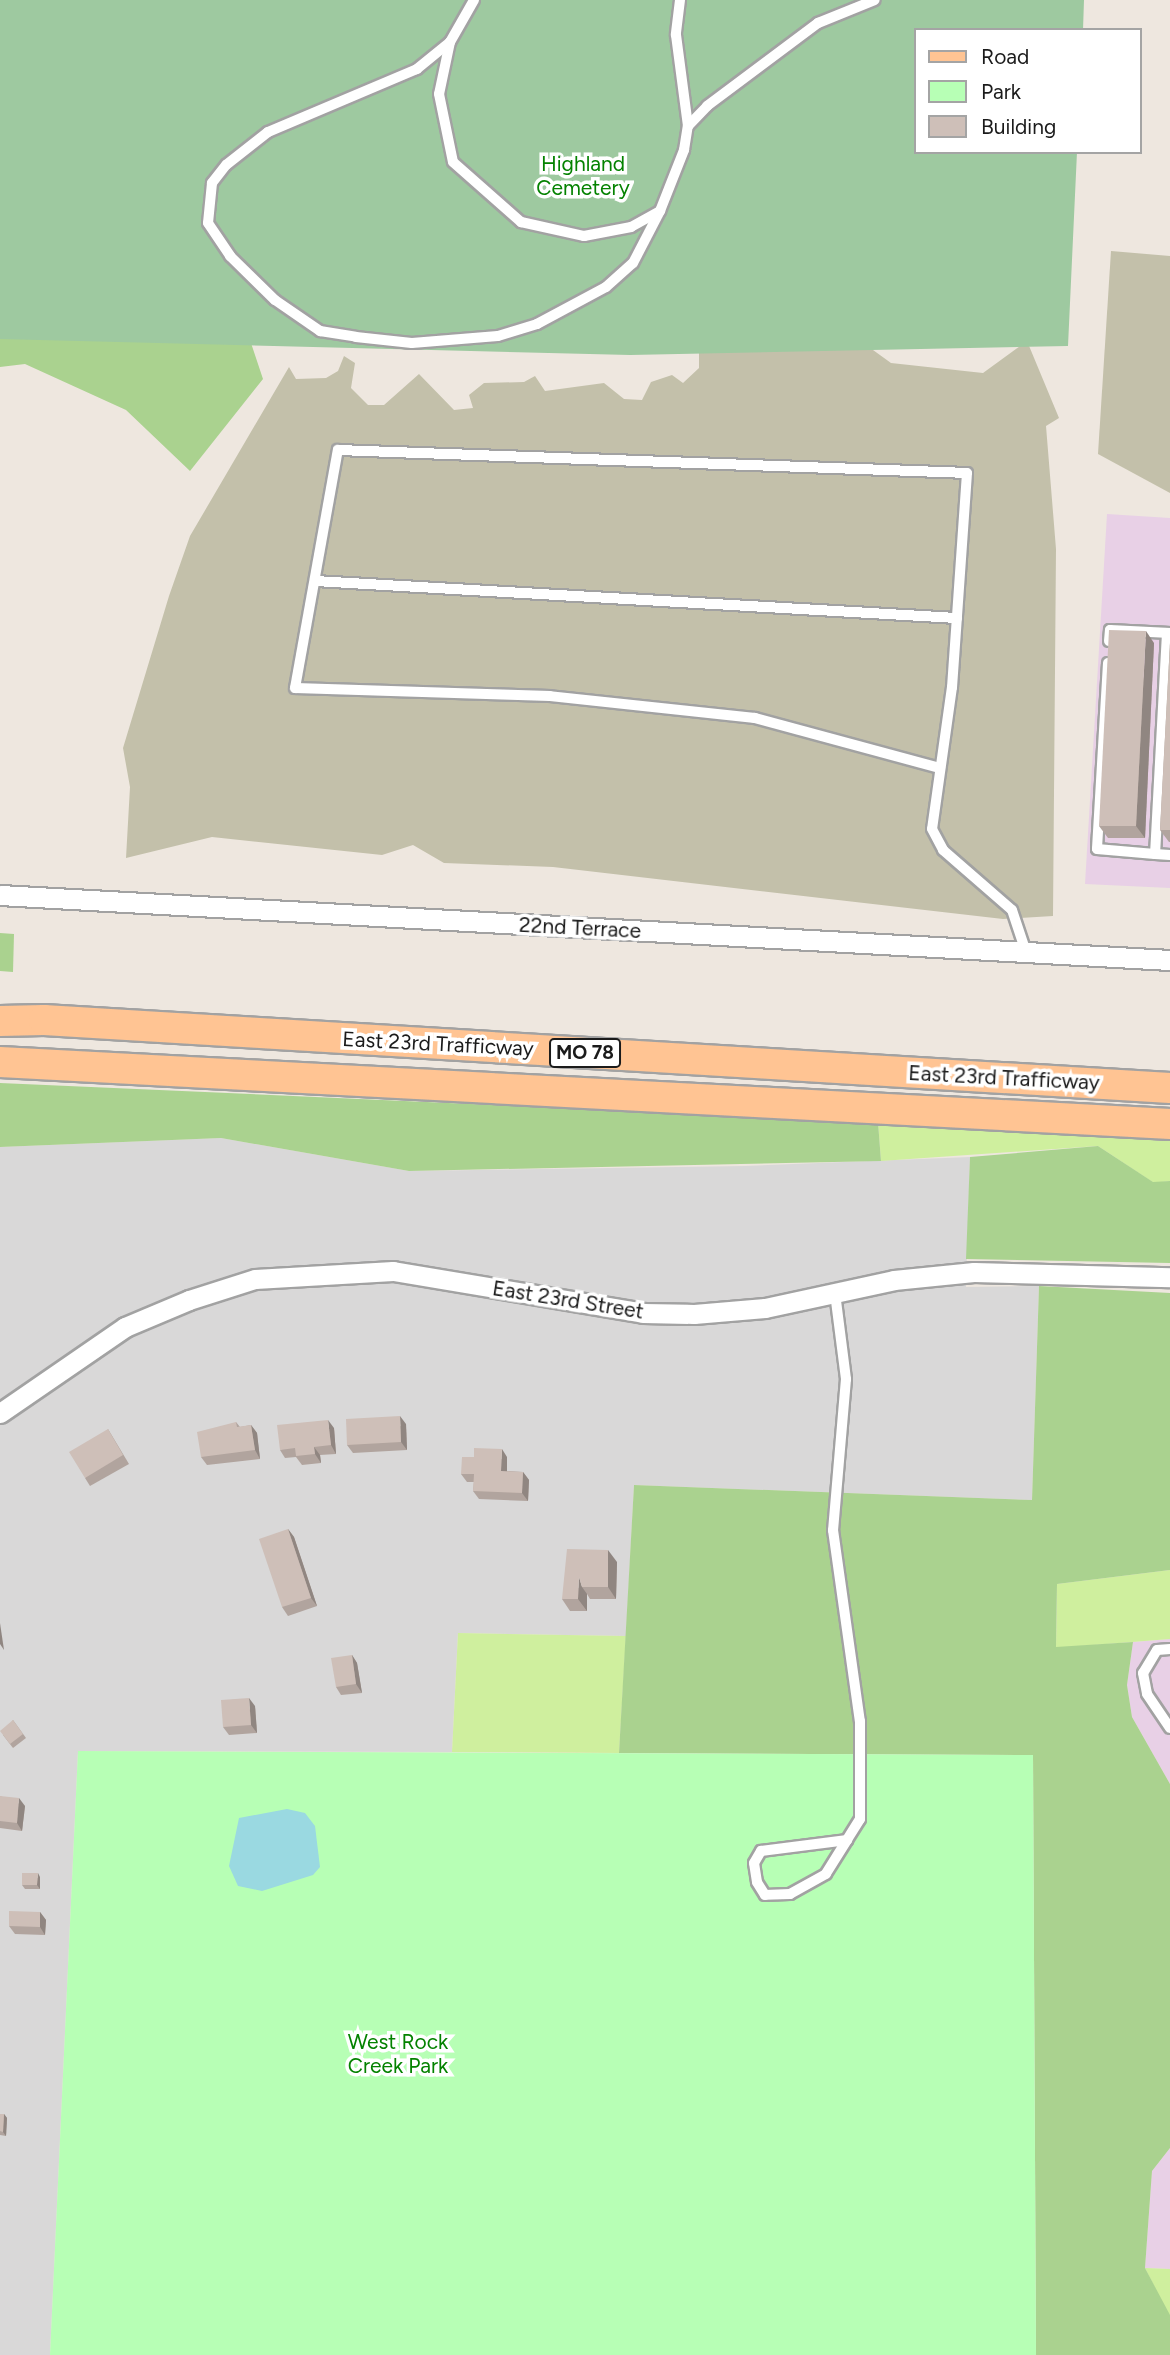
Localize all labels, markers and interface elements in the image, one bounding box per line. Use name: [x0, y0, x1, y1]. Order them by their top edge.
legend: [914, 28, 1142, 154]
text: Road: [981, 44, 1029, 69]
text: Park: [981, 79, 1021, 104]
text: Building: [981, 114, 1056, 139]
park label: Highland Cemetery: [536, 151, 630, 201]
street label: 22nd Terrace: [518, 912, 642, 944]
street label: East 23rd Trafficway: [342, 1026, 534, 1062]
road number: MO 78: [548, 1037, 622, 1068]
street label: East 23rd Trafficway: [908, 1060, 1100, 1096]
street label: East 23rd Street: [491, 1276, 645, 1324]
park label: West Rock Creek Park: [348, 2029, 448, 2079]

